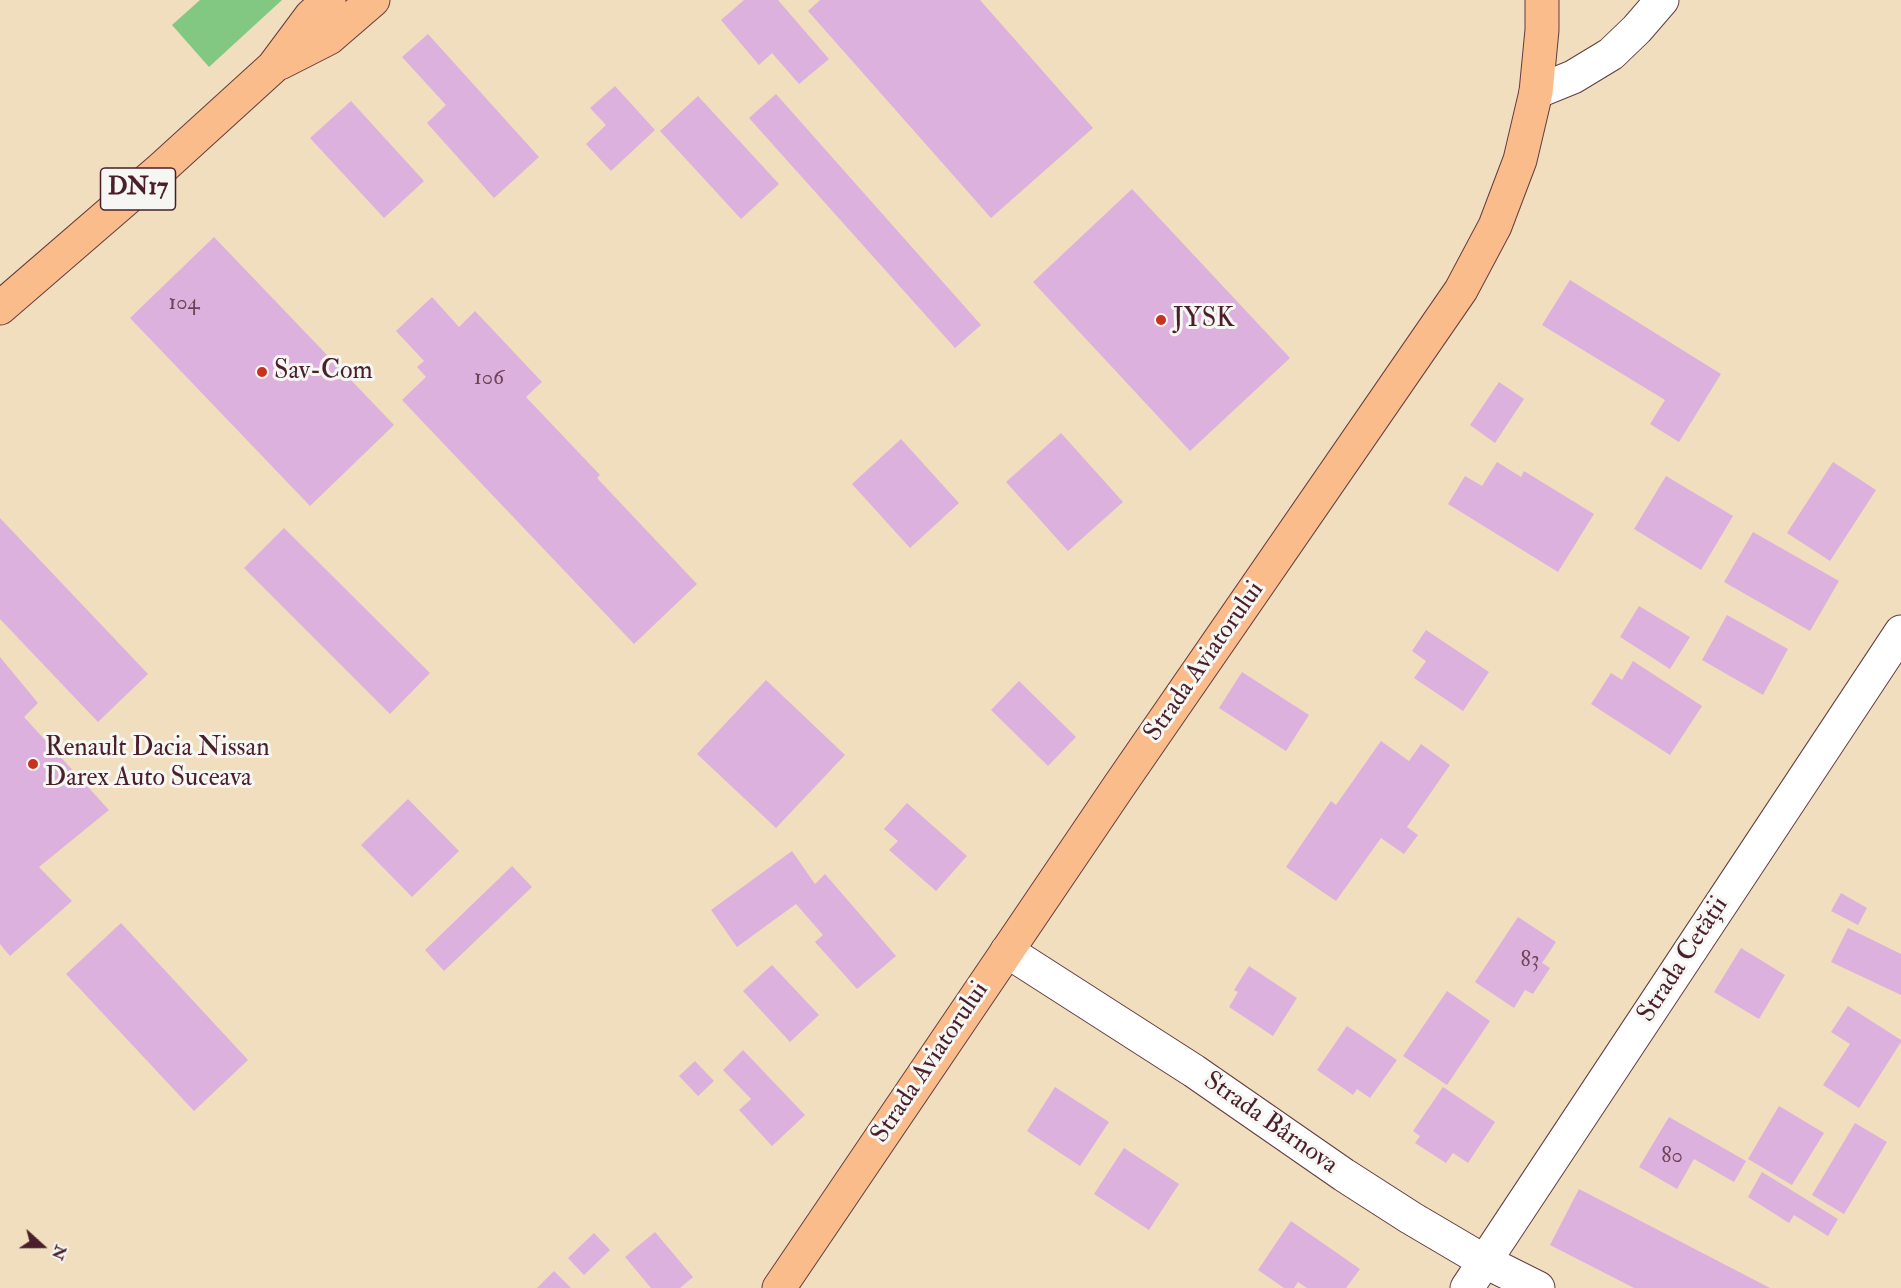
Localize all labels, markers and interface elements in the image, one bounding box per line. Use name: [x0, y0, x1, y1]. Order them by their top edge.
road number: DN17: [100, 168, 176, 210]
house number: 104: [169, 291, 199, 317]
place label: JYSK: [1173, 304, 1234, 336]
marker: JYSK: [1154, 313, 1168, 327]
place label: Sav-Com: [274, 356, 373, 388]
marker: Sav-Com: [255, 365, 269, 379]
house number: 106: [474, 366, 504, 392]
street label: Strada Aviatorului: [1138, 576, 1272, 748]
place label: Renault Dacia Nissan Darex Auto Suceava: [45, 733, 270, 794]
marker: Renault Dacia Nissan Darex Auto Suceava: [26, 757, 40, 771]
street label: Strada Cetății: [1632, 891, 1736, 1029]
house number: 83: [1521, 948, 1539, 974]
street label: Strada Aviatorului: [866, 976, 996, 1150]
street label: Strada Bârnova: [1197, 1066, 1343, 1182]
house number: 80: [1661, 1144, 1683, 1170]
north arrow: [12, 1216, 72, 1276]
text: N: [47, 1242, 71, 1263]

